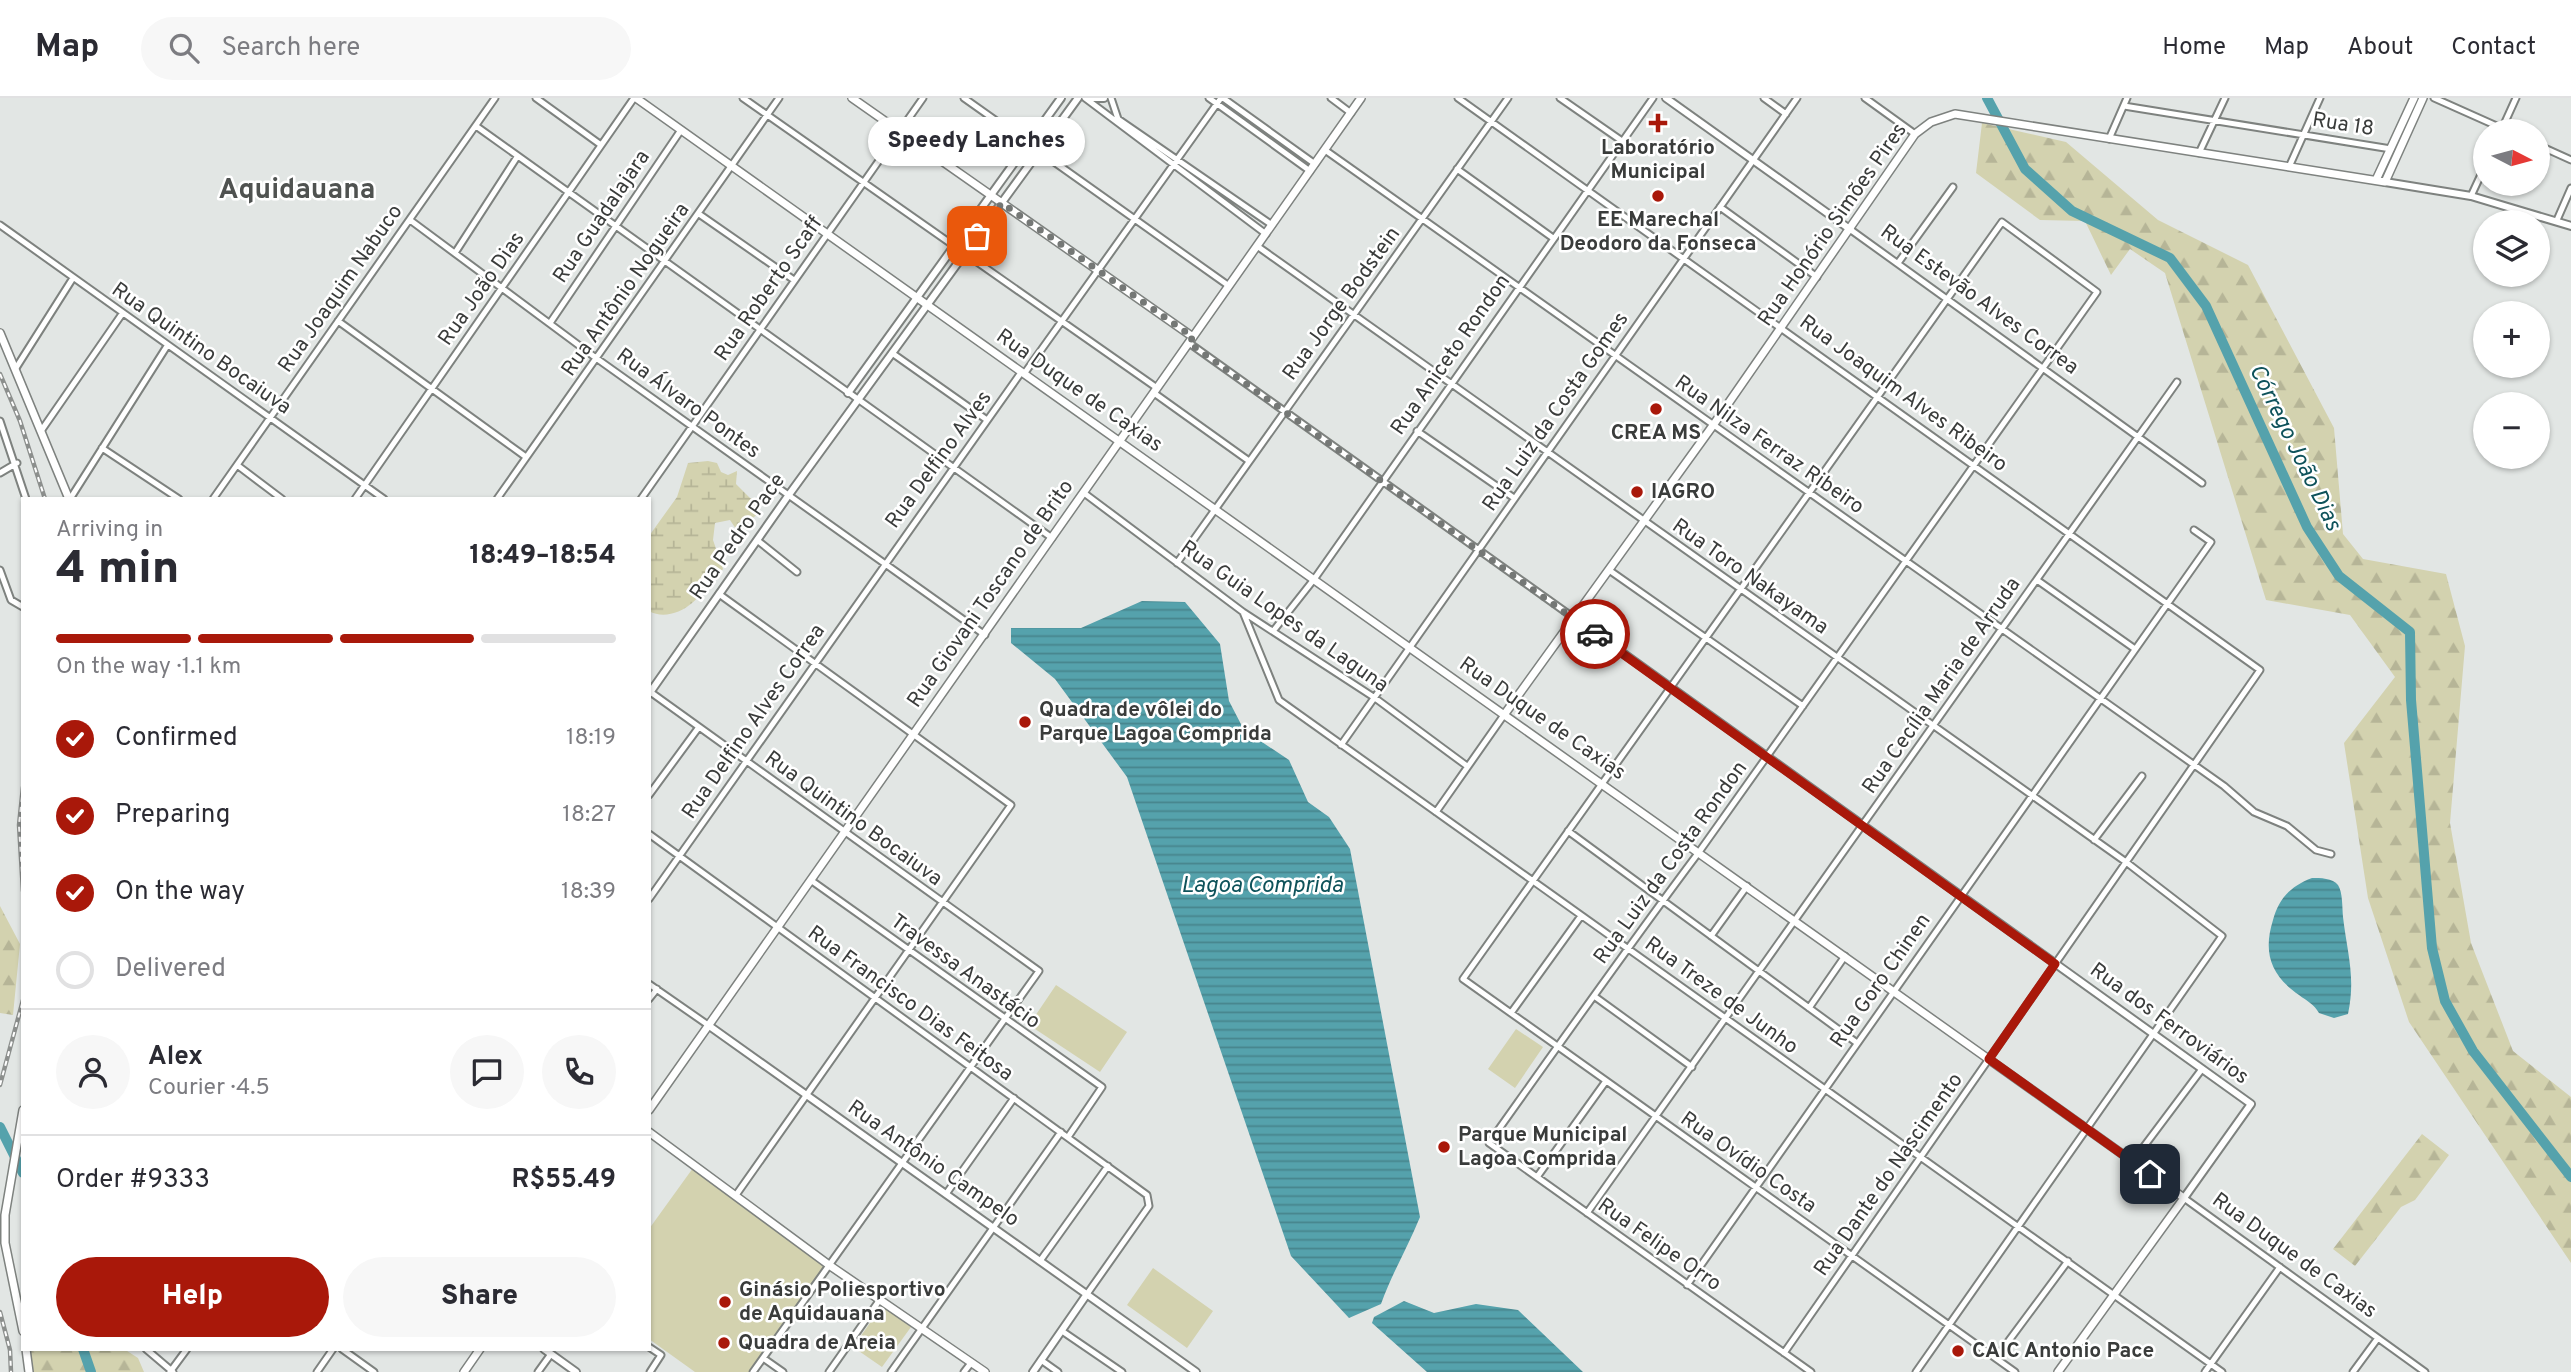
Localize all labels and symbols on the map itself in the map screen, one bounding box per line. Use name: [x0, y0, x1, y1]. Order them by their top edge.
street label: Rua 18: [2310, 107, 2376, 143]
marker: Laboratório Municipal: [1648, 113, 1668, 133]
callout: Speedy Lanches: [869, 117, 1086, 166]
street label: Rua Honório Simões Pires: [1752, 118, 1914, 332]
north arrow: [2473, 119, 2550, 196]
place label: Laboratório Municipal: [1601, 135, 1715, 186]
street label: Rua Guadalajara: [548, 145, 656, 289]
district label: Aquidauana: [219, 173, 375, 209]
marker: EE Marechal Deodoro da Fonseca: [1650, 188, 1666, 204]
street label: Rua Antônio Nogueira: [556, 198, 696, 382]
street label: Rua Joaquim Nabuco: [273, 200, 409, 378]
pin: [947, 206, 1007, 266]
place label: EE Marechal Deodoro da Fonseca: [1560, 207, 1756, 258]
street label: Rua Roberto Scaff: [709, 211, 829, 367]
street label: Rua Estevão Alves Correa: [1874, 219, 2084, 381]
street label: Rua Jorge Bodstein: [1277, 222, 1407, 386]
street label: Rua João Dias: [433, 227, 531, 351]
street label: Rua Aniceto Rondon: [1385, 269, 1517, 441]
street label: Rua Quintino Bocaiuva: [106, 277, 296, 421]
street label: Rua Luiz da Costa Gomes: [1477, 307, 1635, 517]
street label: Rua Joaquim Alves Ribeiro: [1794, 309, 2012, 479]
street label: Rua Duque de Caxias: [990, 323, 1168, 459]
street label: Rua Álvaro Pontes: [611, 342, 766, 465]
water label: Córrego João Dias: [2241, 360, 2347, 537]
street label: Rua Nilza Ferraz Ribeiro: [1669, 369, 1869, 521]
street label: Rua Delfino Alves: [880, 386, 998, 534]
marker: CREA MS: [1648, 401, 1664, 417]
place label: CREA MS: [1611, 420, 1701, 447]
street label: Rua Pedro Pace: [684, 468, 792, 606]
street label: Rua Giovani Toscano de Brito: [902, 475, 1080, 713]
place label: IAGRO: [1651, 479, 1715, 506]
marker: IAGRO: [1629, 484, 1645, 500]
street label: Rua Toro Nakayama: [1667, 513, 1833, 641]
street label: Rua Guia Lopes da Laguna: [1175, 535, 1393, 699]
street label: Rua Cecília Maria de Arruda: [1857, 572, 2027, 800]
courier: [1560, 599, 1630, 669]
street label: Rua Delfino Alves Correa: [676, 619, 832, 825]
street label: Rua Duque de Caxias: [1453, 651, 1631, 787]
place label: Quadra de vôlei do Parque Lagoa Comprida: [1039, 697, 1272, 748]
marker: Quadra de vôlei do Parque Lagoa Comprida: [1017, 714, 1033, 730]
street label: Rua Quintino Bocaiuva: [759, 745, 947, 893]
street label: Rua Luiz da Costa Rondon: [1588, 756, 1754, 970]
water label: Lagoa Comprida: [1181, 872, 1343, 901]
street label: Travessa Anastácio: [885, 908, 1045, 1036]
street label: Rua Goro Chinen: [1825, 908, 1937, 1054]
street label: Rua Francisco Dias Feitosa: [802, 920, 1018, 1088]
street label: Rua Treze de Junho: [1639, 931, 1803, 1061]
street label: Rua dos Ferroviários: [2084, 957, 2254, 1091]
street label: Rua Dante do Nascimento: [1809, 1068, 1969, 1282]
street label: Rua Antônio Campelo: [842, 1095, 1024, 1233]
street label: Rua Ovídio Costa: [1675, 1106, 1821, 1220]
place label: Parque Municipal Lagoa Comprida: [1458, 1122, 1627, 1173]
marker: Parque Municipal Lagoa Comprida: [1436, 1139, 1452, 1155]
pin: [2120, 1144, 2180, 1204]
street label: Rua Duque de Caxias: [2206, 1187, 2382, 1325]
street label: Rua Felipe Orro: [1592, 1192, 1726, 1298]
place label: Ginásio Poliesportivo de Aquidauana: [739, 1277, 946, 1328]
marker: Ginásio Poliesportivo de Aquidauana: [717, 1294, 733, 1310]
place label: Quadra de Areia: [738, 1330, 896, 1357]
marker: Quadra de Areia: [716, 1335, 732, 1351]
place label: CAIC Antonio Pace: [1972, 1338, 2154, 1365]
marker: CAIC Antonio Pace: [1950, 1343, 1966, 1359]

